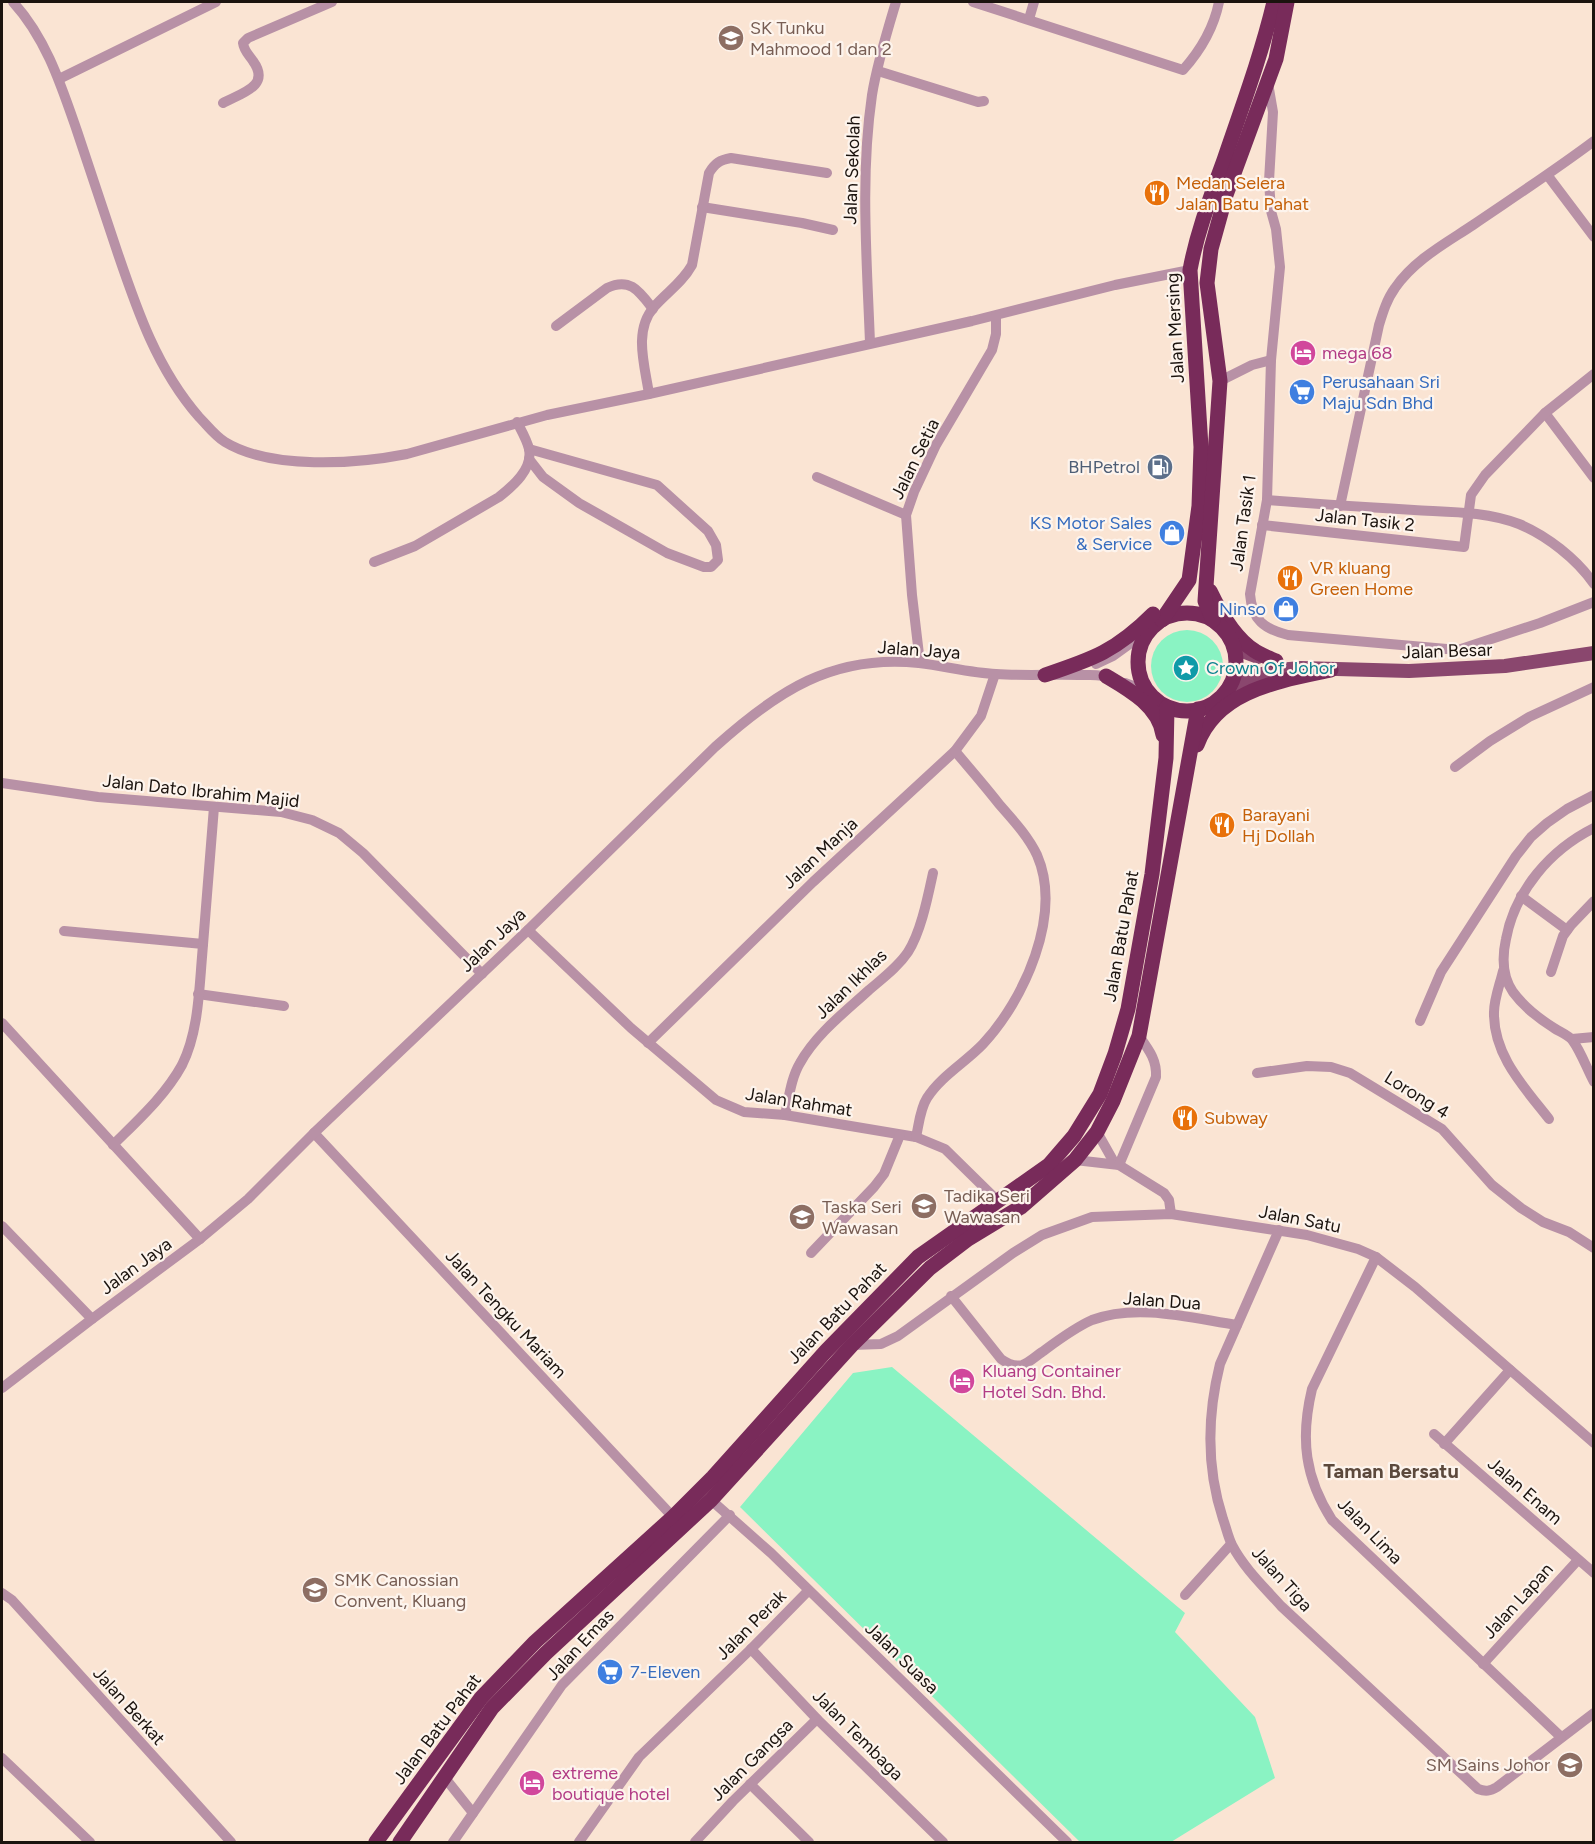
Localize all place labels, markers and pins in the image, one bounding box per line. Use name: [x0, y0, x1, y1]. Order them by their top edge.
place label: SK Tunku Mahmood 1 dan 2: [750, 17, 892, 60]
school or university icon: SK Tunku Mahmood 1 dan 2: [716, 23, 746, 53]
place label: Medan Selera Jalan Batu Pahat: [1176, 172, 1309, 215]
restaurant icon: Medan Selera Jalan Batu Pahat: [1142, 178, 1172, 208]
hotel icon: mega 68: [1288, 338, 1318, 368]
place label: mega 68: [1322, 342, 1393, 364]
place label: Perusahaan Sri Maju Sdn Bhd: [1322, 371, 1440, 414]
supermarket icon: Perusahaan Sri Maju Sdn Bhd: [1287, 377, 1317, 407]
fuel station icon: BHPetrol: [1145, 452, 1175, 482]
place label: BHPetrol: [1068, 456, 1140, 478]
place label: KS Motor Sales & Service: [1030, 512, 1152, 555]
shop icon: KS Motor Sales & Service: [1157, 518, 1187, 548]
place label: VR kluang Green Home: [1310, 557, 1413, 600]
restaurant icon: VR kluang Green Home: [1275, 563, 1305, 593]
shop icon: Ninso: [1271, 594, 1301, 624]
place label: Ninso: [1219, 598, 1266, 620]
place icon: Crown Of Johor: [1171, 653, 1201, 683]
place label: Crown Of Johor: [1206, 657, 1335, 679]
place label: Barayani Hj Dollah: [1242, 804, 1315, 847]
restaurant icon: Barayani Hj Dollah: [1207, 810, 1237, 840]
restaurant icon: Subway: [1170, 1103, 1200, 1133]
place label: Subway: [1204, 1107, 1268, 1129]
place label: Tadika Seri Wawasan: [944, 1185, 1030, 1228]
school or university icon: Tadika Seri Wawasan: [909, 1191, 939, 1221]
place label: Taska Seri Wawasan: [822, 1196, 902, 1239]
school or university icon: Taska Seri Wawasan: [787, 1202, 817, 1232]
place label: Kluang Container Hotel Sdn. Bhd.: [982, 1360, 1121, 1403]
hotel icon: Kluang Container Hotel Sdn. Bhd.: [947, 1366, 977, 1396]
place label: SMK Canossian Convent, Kluang: [334, 1569, 466, 1612]
school or university icon: SMK Canossian Convent, Kluang: [300, 1575, 330, 1605]
supermarket icon: 7-Eleven: [595, 1657, 625, 1687]
place label: 7-Eleven: [630, 1661, 700, 1683]
school or university icon: SM Sains Johor: [1555, 1750, 1585, 1780]
place label: SM Sains Johor: [1426, 1754, 1550, 1776]
place label: extreme boutique hotel: [552, 1762, 670, 1805]
hotel icon: extreme boutique hotel: [517, 1768, 547, 1798]

